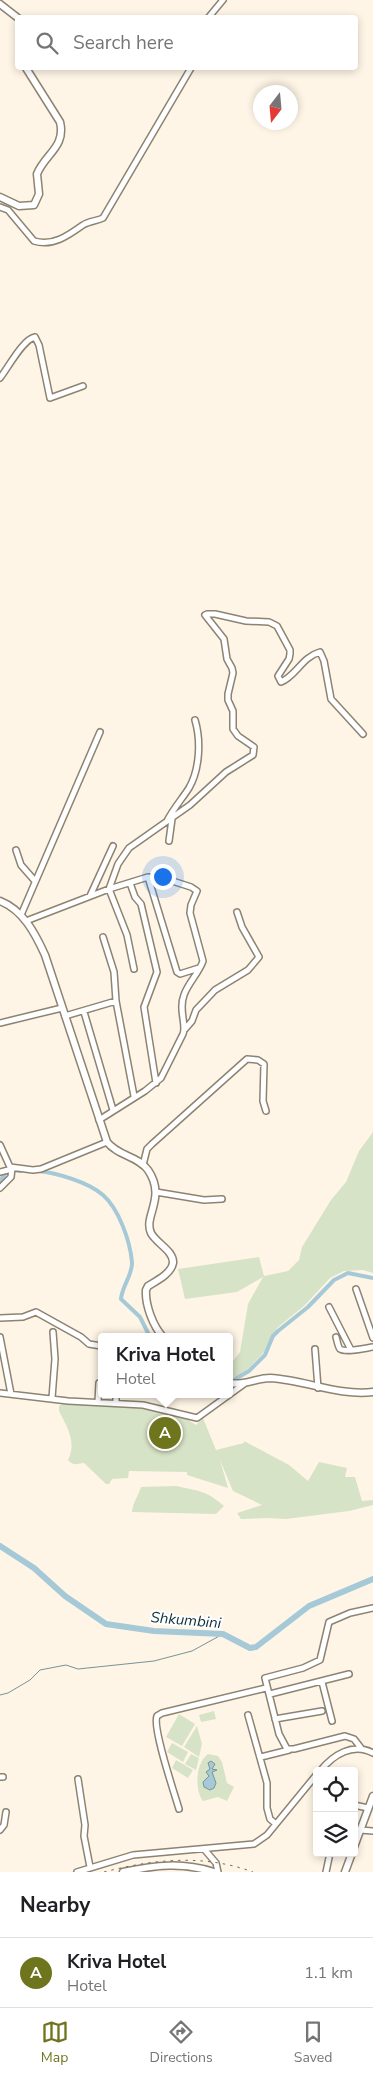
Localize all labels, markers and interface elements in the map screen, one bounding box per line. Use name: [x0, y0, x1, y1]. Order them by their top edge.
search box: [15, 15, 358, 70]
icon: search: [33, 29, 61, 57]
text: Search here: [73, 30, 174, 56]
north arrow: [253, 85, 298, 130]
your location: [150, 864, 176, 890]
popup: [98, 1333, 233, 1398]
text: Kriva Hotel: [116, 1342, 215, 1368]
text: Hotel: [116, 1368, 156, 1390]
pin: A: [149, 1414, 181, 1452]
water label: Shkumbini: [150, 1607, 223, 1633]
map controls: [313, 1767, 358, 1857]
button: locate: [313, 1767, 358, 1812]
button: layers: [313, 1812, 358, 1857]
text: Nearby: [20, 1891, 90, 1919]
text: Kriva Hotel: [67, 1949, 166, 1975]
text: A: [30, 1962, 42, 1984]
text: 1.1 km: [304, 1962, 353, 1984]
text: Hotel: [67, 1975, 107, 1997]
tab: Map: [41, 2018, 69, 2067]
tab: Directions: [150, 2018, 213, 2067]
tab: Saved: [294, 2018, 332, 2067]

